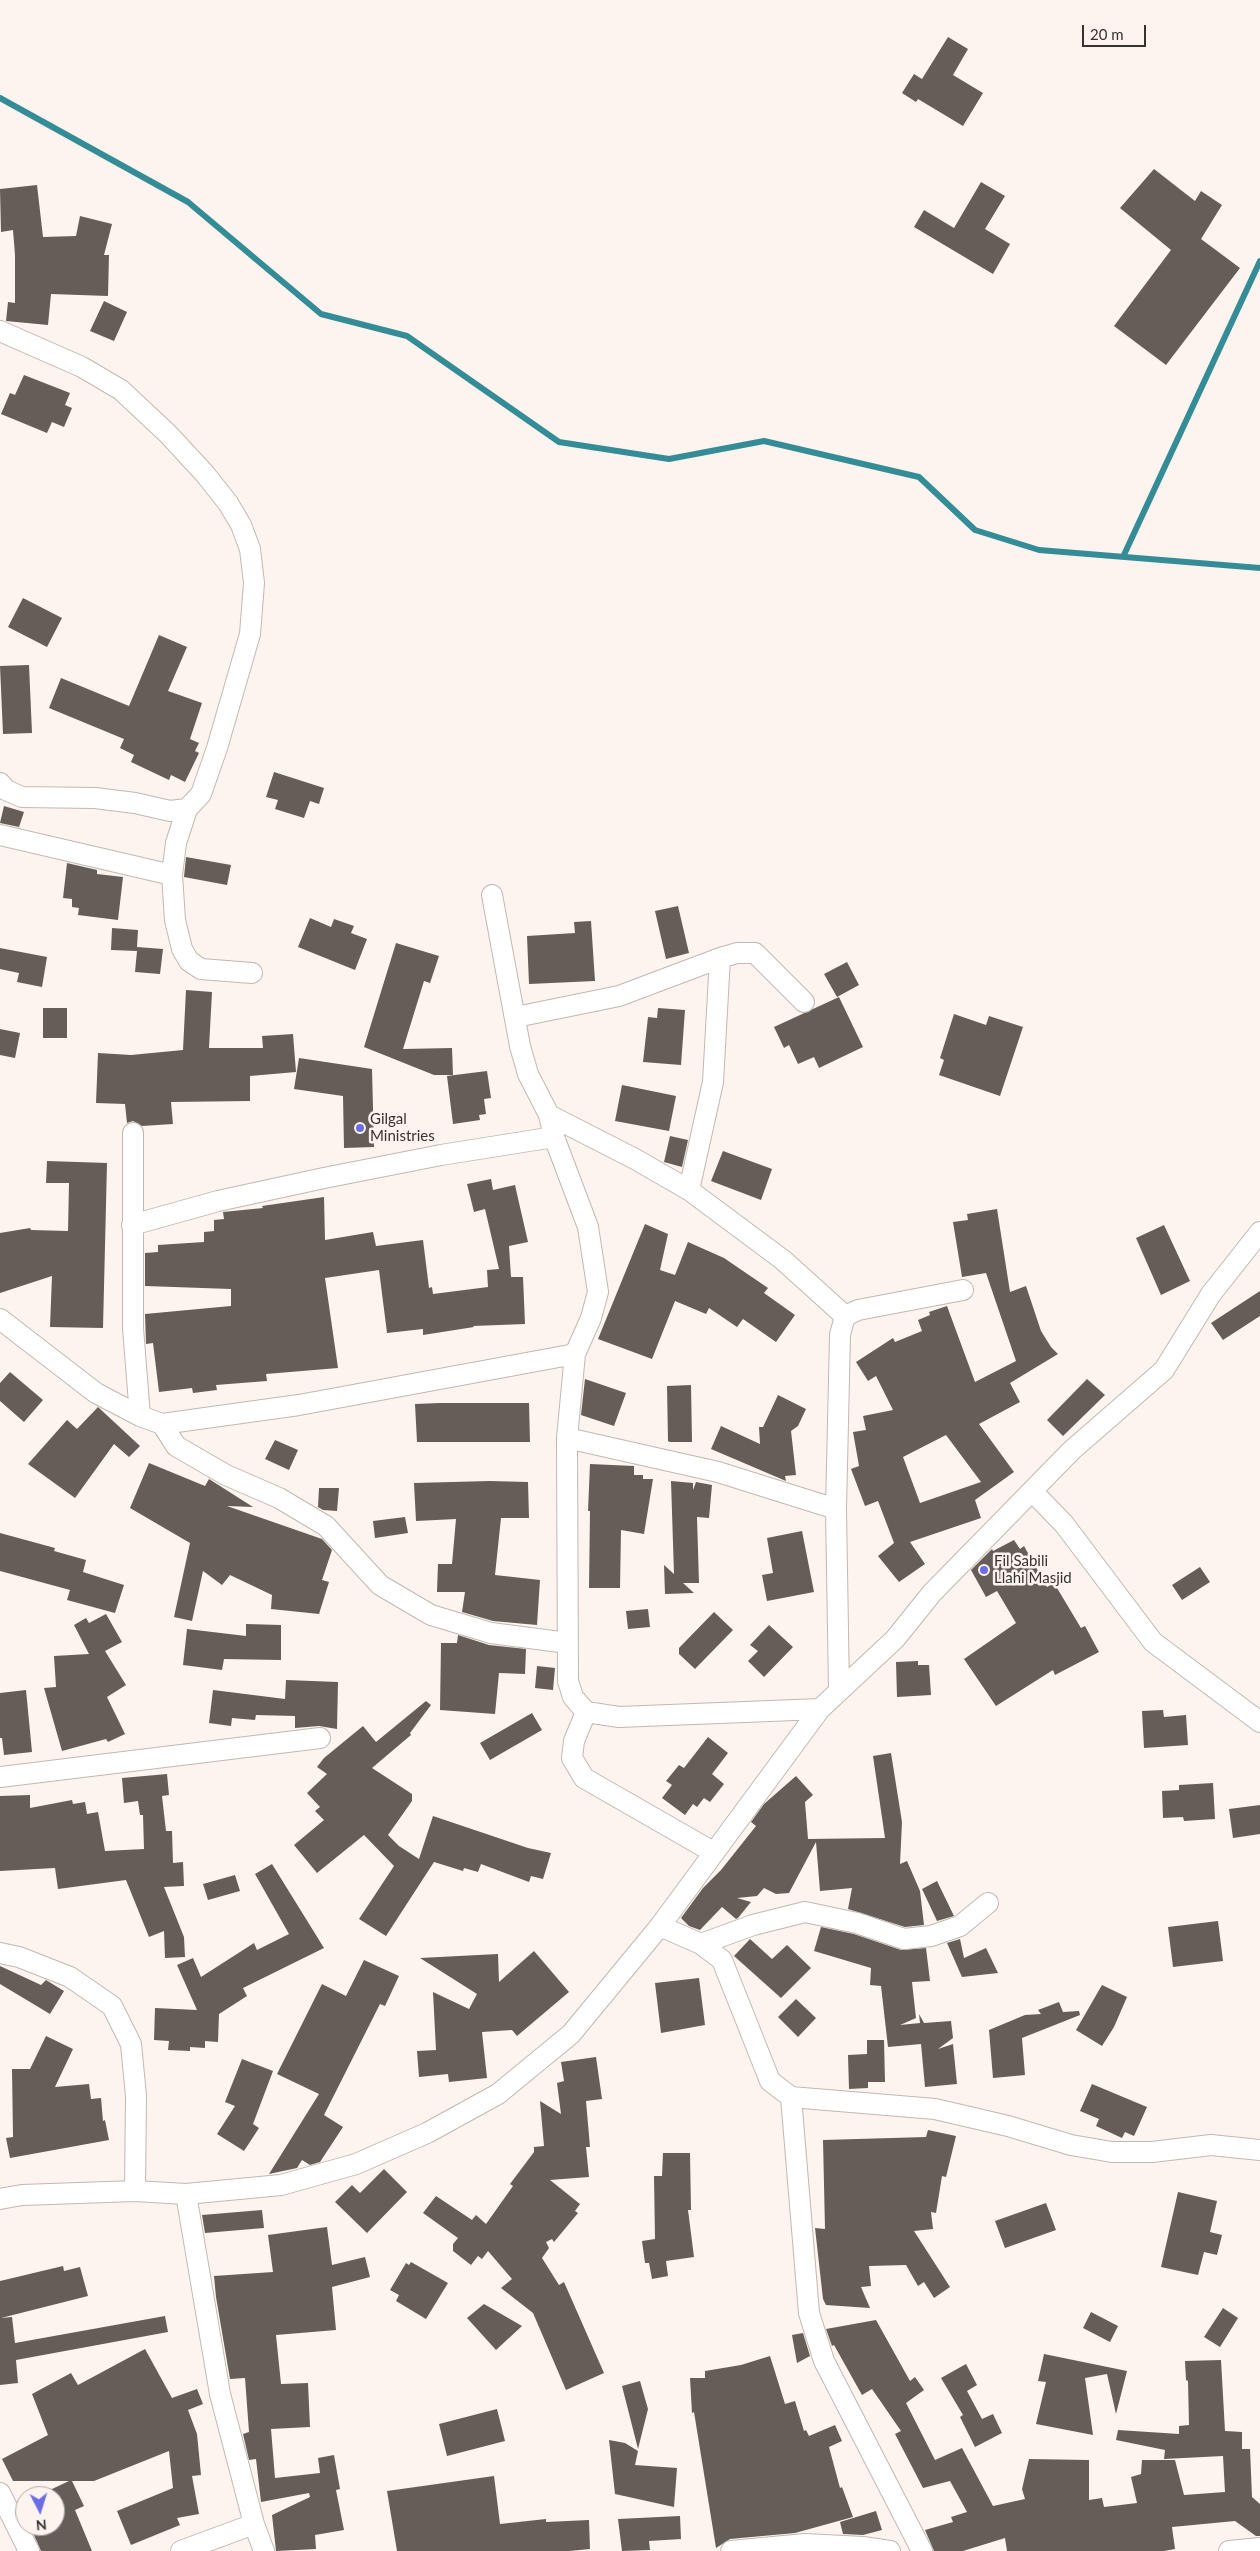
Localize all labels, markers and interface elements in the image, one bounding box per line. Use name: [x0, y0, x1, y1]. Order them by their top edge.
scale bar: [1085, 15, 1149, 47]
text: 20 m: [1090, 25, 1124, 43]
place label: Gilgal Ministries: [370, 1110, 435, 1145]
marker: Gilgal Ministries: [354, 1122, 366, 1134]
place label: Fil Sabili Llahi Masjid: [994, 1552, 1072, 1587]
marker: Fil Sabili Llahi Masjid: [978, 1564, 990, 1576]
north arrow: [15, 2486, 65, 2536]
text: N: [35, 2517, 47, 2534]

